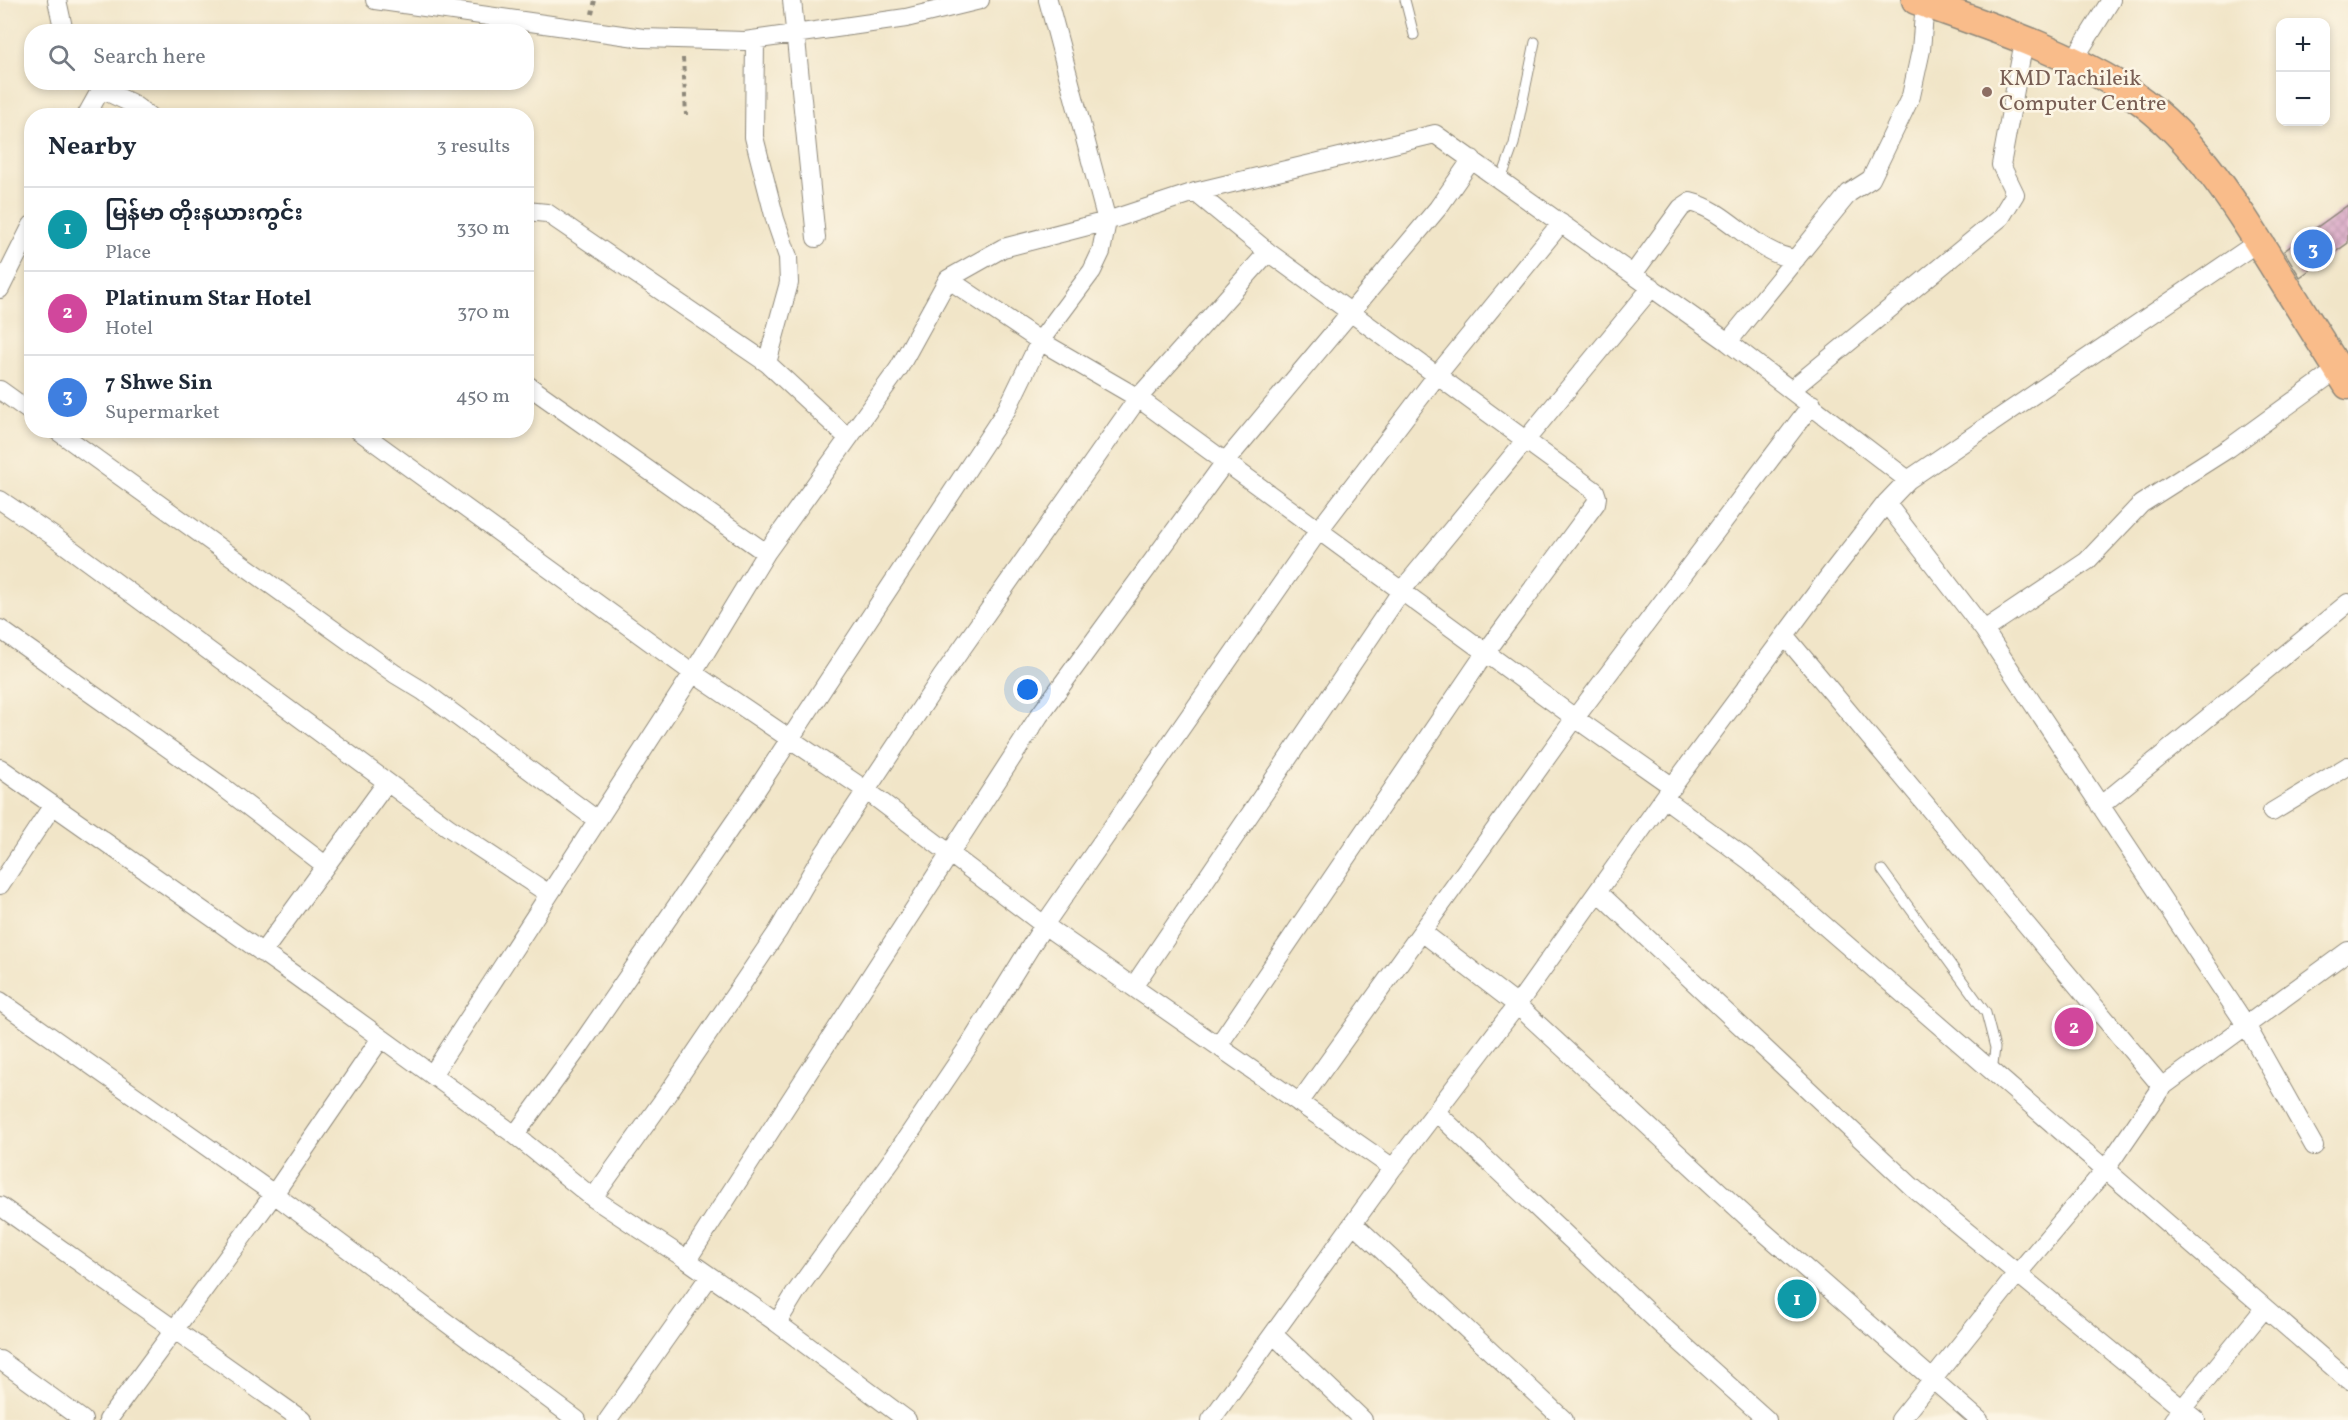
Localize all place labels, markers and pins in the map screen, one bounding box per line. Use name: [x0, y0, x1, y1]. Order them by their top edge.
place label: KMD Tachileik Computer Centre: [1999, 64, 2166, 120]
marker: KMD Tachileik Computer Centre: [1980, 85, 1994, 99]
pin: 3: [2294, 226, 2332, 272]
pin: 2: [2054, 1004, 2094, 1050]
pin: 1: [1778, 1276, 1816, 1322]

